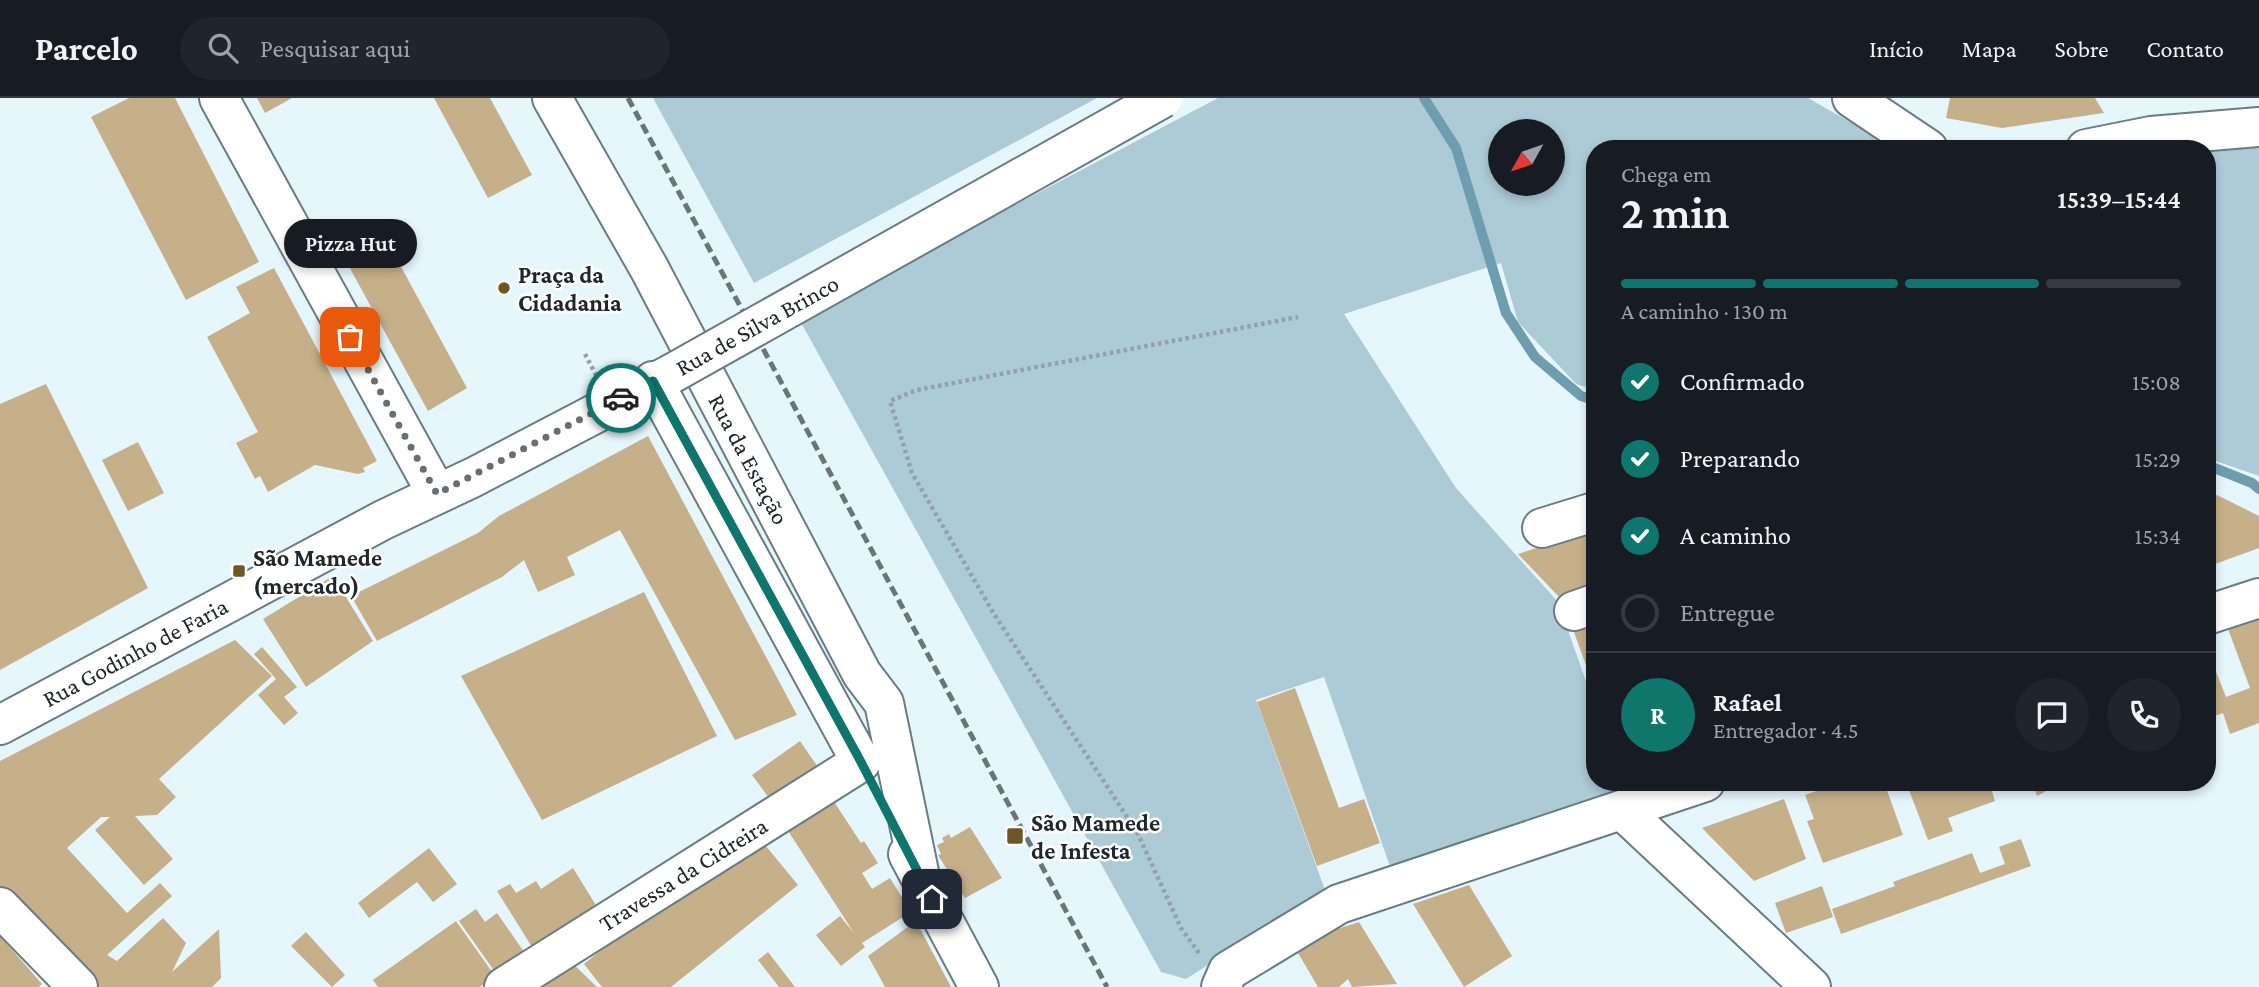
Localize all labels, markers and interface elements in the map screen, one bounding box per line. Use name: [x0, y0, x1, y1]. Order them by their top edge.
search box: [180, 17, 670, 80]
icon: search: [204, 29, 242, 67]
text: Parcelo: [35, 30, 138, 67]
text: Pesquisar aqui: [260, 34, 410, 63]
text: Início: [1869, 35, 1924, 62]
text: Mapa: [1962, 35, 2017, 62]
text: Sobre: [2055, 35, 2109, 62]
text: Contato: [2147, 35, 2224, 62]
north arrow: [1488, 119, 1564, 196]
map controls: [1488, 119, 1565, 196]
text: Chega em: [1621, 161, 1712, 187]
text: 15:39–15:44: [2057, 185, 2181, 214]
text: 2 min: [1621, 187, 1729, 238]
callout: Pizza Hut: [284, 218, 416, 267]
text: Pizza Hut: [305, 230, 396, 256]
place label: Praça da Cidadania: [518, 261, 622, 316]
street label: Rua de Silva Brinco: [671, 269, 843, 381]
marker: Praça da Cidadania: [496, 280, 512, 296]
text: A caminho · 130 m: [1621, 298, 1788, 324]
pin: [320, 307, 380, 367]
icon: bag: [331, 318, 369, 356]
courier: [586, 363, 656, 433]
icon: check: [1621, 363, 1659, 401]
text: Confirmado: [1680, 367, 1805, 396]
text: 15:08: [2132, 369, 2181, 395]
icon: car: [602, 379, 640, 417]
street label: Rua da Estação: [703, 389, 795, 529]
icon: check: [1621, 440, 1659, 478]
text: Preparando: [1680, 444, 1800, 473]
text: 15:29: [2135, 446, 2181, 472]
icon: check: [1621, 517, 1659, 555]
text: A caminho: [1680, 521, 1791, 550]
text: 15:34: [2135, 523, 2181, 549]
place label: São Mamede (mercado): [253, 544, 382, 600]
marker: São Mamede (mercado): [231, 563, 247, 579]
street label: Rua Godinho de Faria: [38, 592, 232, 712]
text: Entregue: [1680, 598, 1775, 627]
button: chat: [2015, 678, 2089, 752]
button: phone: [2107, 678, 2181, 752]
text: Rafael: [1713, 688, 1782, 717]
text: R: [1650, 701, 1666, 730]
text: Entregador · 4.5: [1713, 717, 1859, 743]
place label: São Mamede de Infesta: [1031, 809, 1160, 864]
street label: Travessa da Cidreira: [594, 811, 772, 937]
marker: São Mamede de Infesta: [1005, 826, 1025, 846]
pin: [902, 869, 962, 929]
icon: home: [913, 880, 951, 918]

